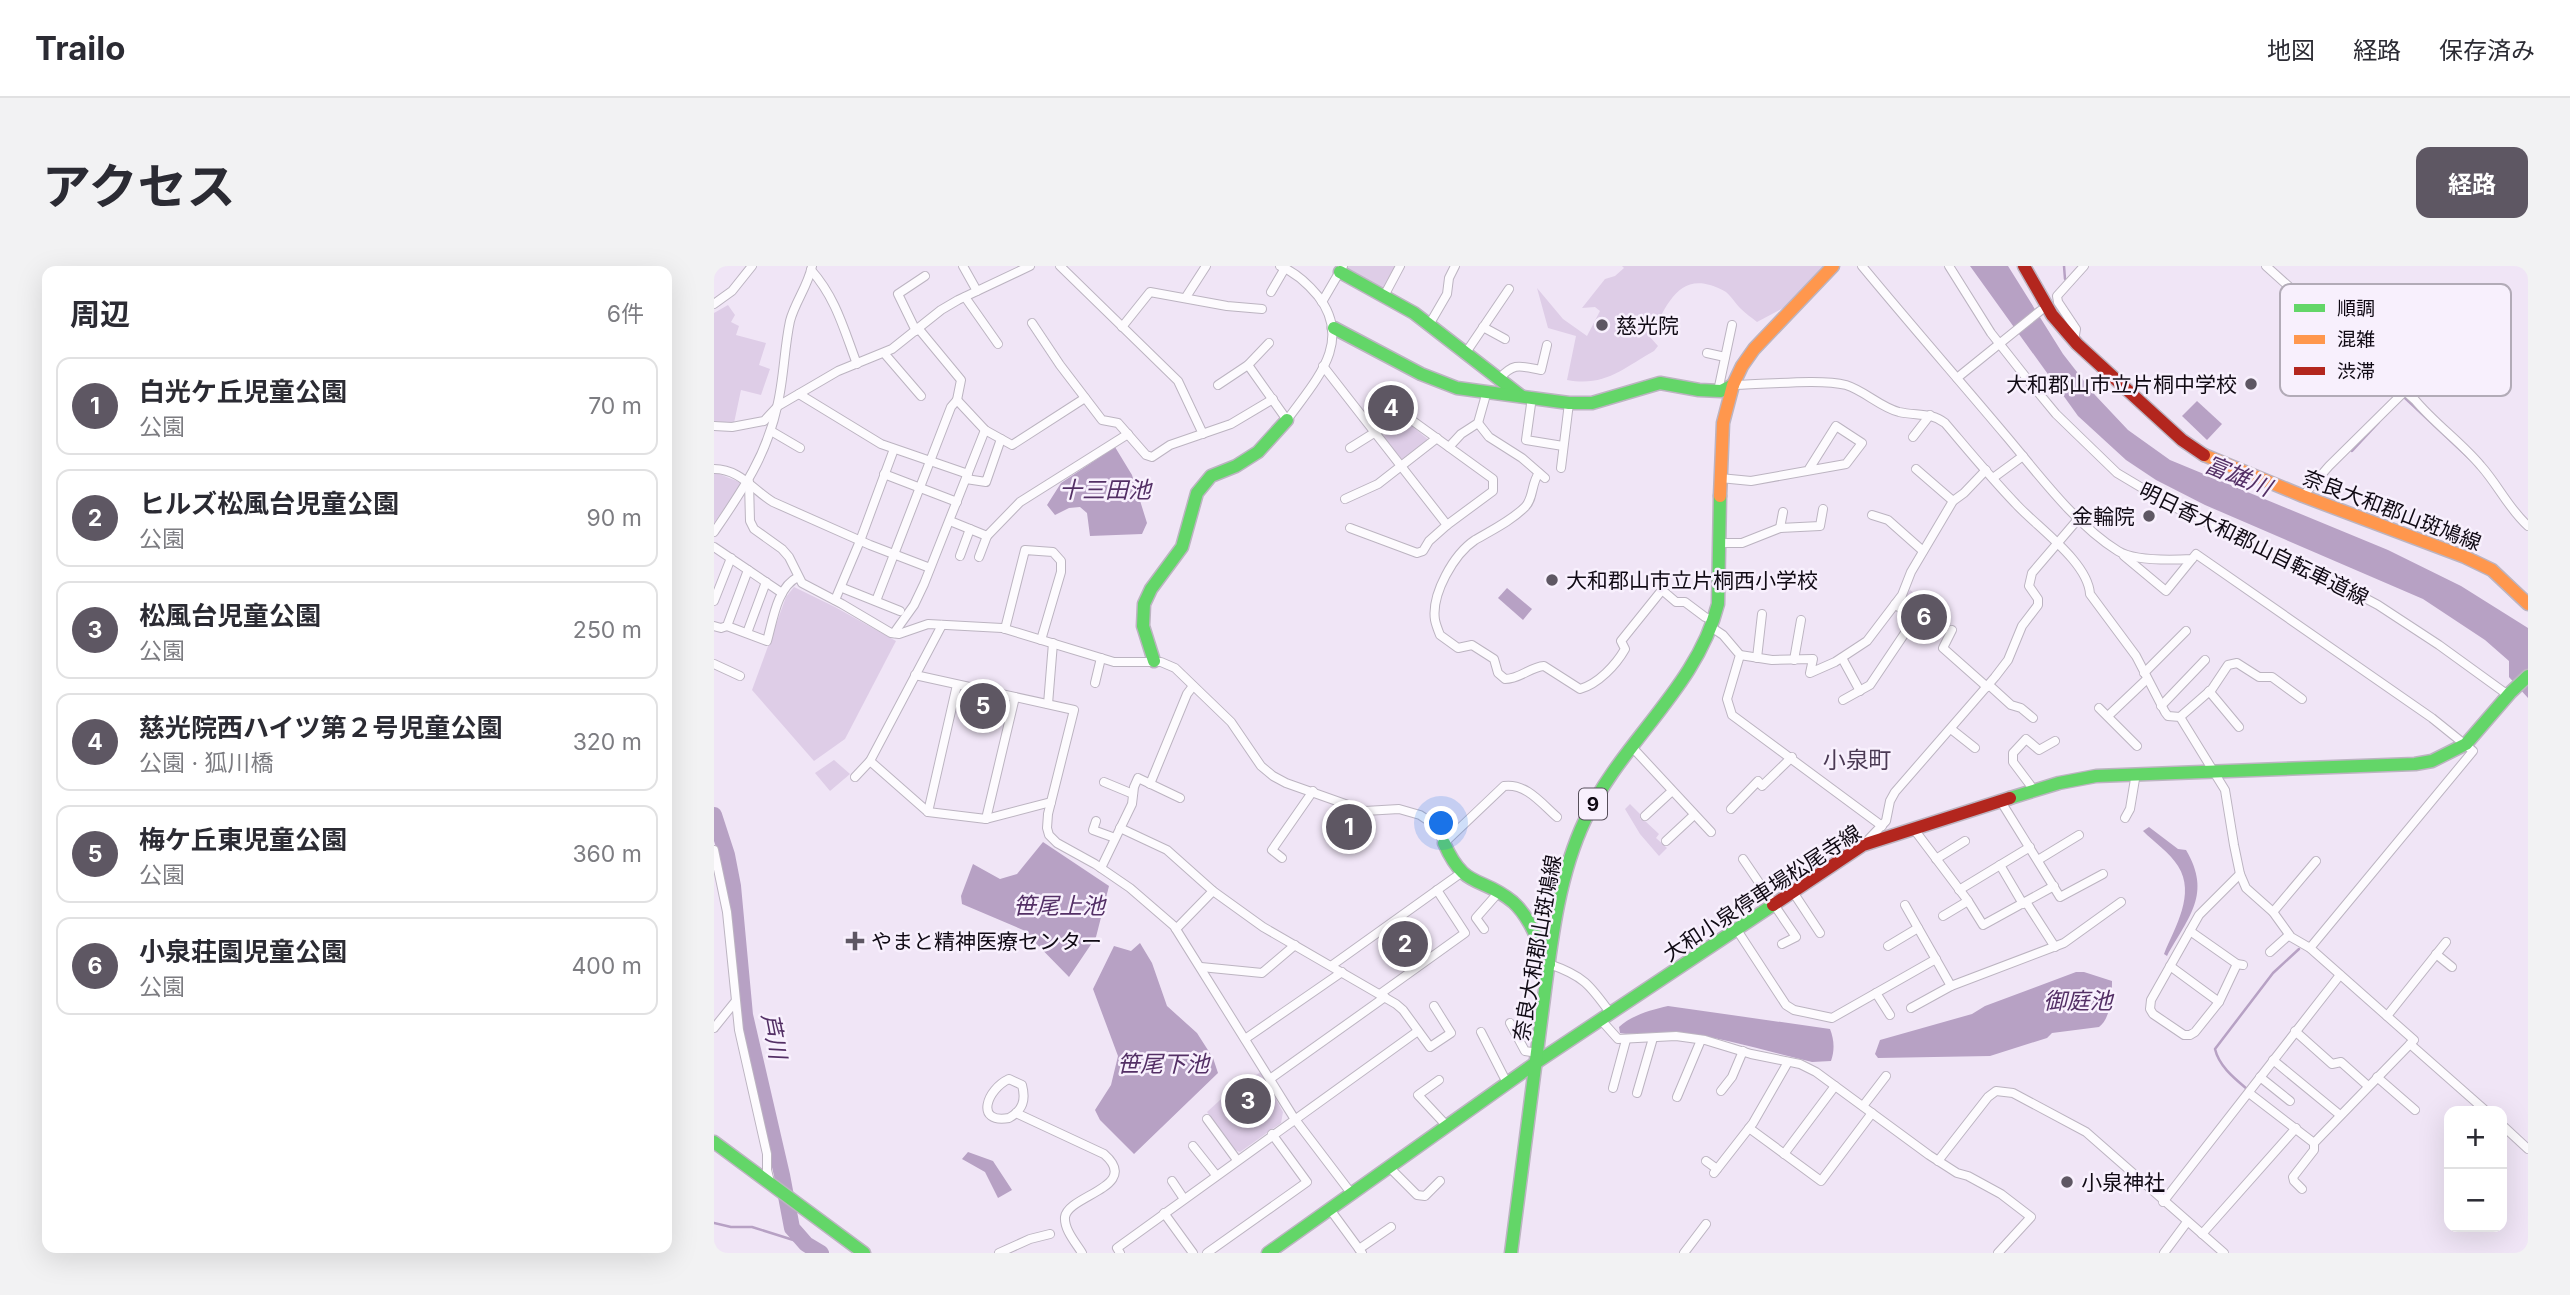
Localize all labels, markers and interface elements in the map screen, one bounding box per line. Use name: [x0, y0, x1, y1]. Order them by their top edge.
text: Trailo: [35, 28, 125, 68]
text: 地図: [2267, 36, 2315, 65]
text: 経路: [2353, 36, 2401, 65]
text: 保存済み: [2439, 36, 2535, 65]
button: 経路: [2416, 147, 2528, 218]
text: アクセス: [42, 157, 236, 216]
legend: [2280, 284, 2511, 396]
text: 周辺: [70, 296, 130, 332]
text: 順調: [2337, 297, 2375, 320]
text: 6件: [607, 300, 644, 328]
place label: 慈光院: [1616, 313, 1679, 338]
marker: 慈光院: [1594, 317, 1610, 333]
text: 混雑: [2337, 328, 2375, 351]
text: 渋滞: [2337, 360, 2375, 383]
place label: 大和郡山市立片桐中学校: [2006, 372, 2237, 397]
text: 白光ケ丘児童公園: [139, 376, 347, 407]
marker: 大和郡山市立片桐中学校: [2243, 376, 2259, 392]
pin: 4: [1368, 382, 1414, 434]
text: 1: [90, 392, 100, 420]
text: 70 m: [588, 392, 642, 420]
text: 公園: [139, 413, 185, 441]
water label: 富雄川: [2201, 450, 2278, 503]
street label: 奈良大和郡山斑鳩線: [2299, 464, 2485, 556]
water label: 十三田池: [1059, 476, 1153, 504]
street label: 明日香大和郡山自転車道線: [2135, 478, 2373, 610]
text: ヒルズ松風台児童公園: [139, 488, 399, 519]
text: 2: [88, 504, 102, 532]
text: 90 m: [587, 504, 642, 532]
place label: 金輪院: [2072, 504, 2135, 529]
marker: 金輪院: [2141, 508, 2157, 524]
text: 公園: [139, 525, 185, 553]
place label: 大和郡山市立片桐西小学校: [1566, 568, 1818, 593]
marker: 大和郡山市立片桐西小学校: [1544, 572, 1560, 588]
pin: 6: [1901, 591, 1947, 643]
text: 松風台児童公園: [139, 600, 321, 631]
text: 3: [88, 616, 102, 644]
text: 250 m: [573, 616, 642, 644]
text: 公園: [139, 637, 185, 665]
pin: 5: [960, 680, 1006, 732]
text: 慈光院西ハイツ第２号児童公園: [139, 712, 502, 743]
text: 4: [87, 728, 103, 756]
text: 320 m: [573, 728, 642, 756]
district label: 小泉町: [1823, 746, 1892, 774]
text: 公園 · 狐川橋: [139, 749, 274, 777]
road number: 9: [1579, 789, 1607, 820]
pin: 1: [1326, 801, 1372, 853]
your location: [1424, 806, 1458, 840]
street label: 大和小泉停車場松尾寺線: [1658, 820, 1866, 966]
text: 梅ケ丘東児童公園: [139, 824, 347, 855]
text: 5: [88, 840, 102, 868]
text: 360 m: [572, 840, 642, 868]
street label: 奈良大和郡山斑鳩線: [1508, 853, 1566, 1043]
text: 公園: [139, 861, 185, 889]
water label: 笹尾上池: [1013, 892, 1107, 920]
pin: 2: [1382, 918, 1428, 970]
place label: やまと精神医療センター: [871, 929, 1102, 954]
marker: やまと精神医療センター: [845, 931, 865, 951]
text: 小泉荘園児童公園: [139, 936, 347, 967]
text: 6: [88, 952, 102, 980]
text: 400 m: [572, 952, 642, 980]
text: 公園: [139, 973, 185, 1001]
water label: 御庭池: [2044, 987, 2115, 1015]
water label: 芦川: [756, 1011, 793, 1064]
water label: 笹尾下池: [1117, 1050, 1211, 1078]
pin: 3: [1225, 1075, 1271, 1127]
map controls: [2444, 1106, 2507, 1232]
button: +: [2444, 1106, 2507, 1169]
button: −: [2444, 1169, 2507, 1232]
place label: 小泉神社: [2081, 1170, 2165, 1195]
marker: 小泉神社: [2059, 1174, 2075, 1190]

